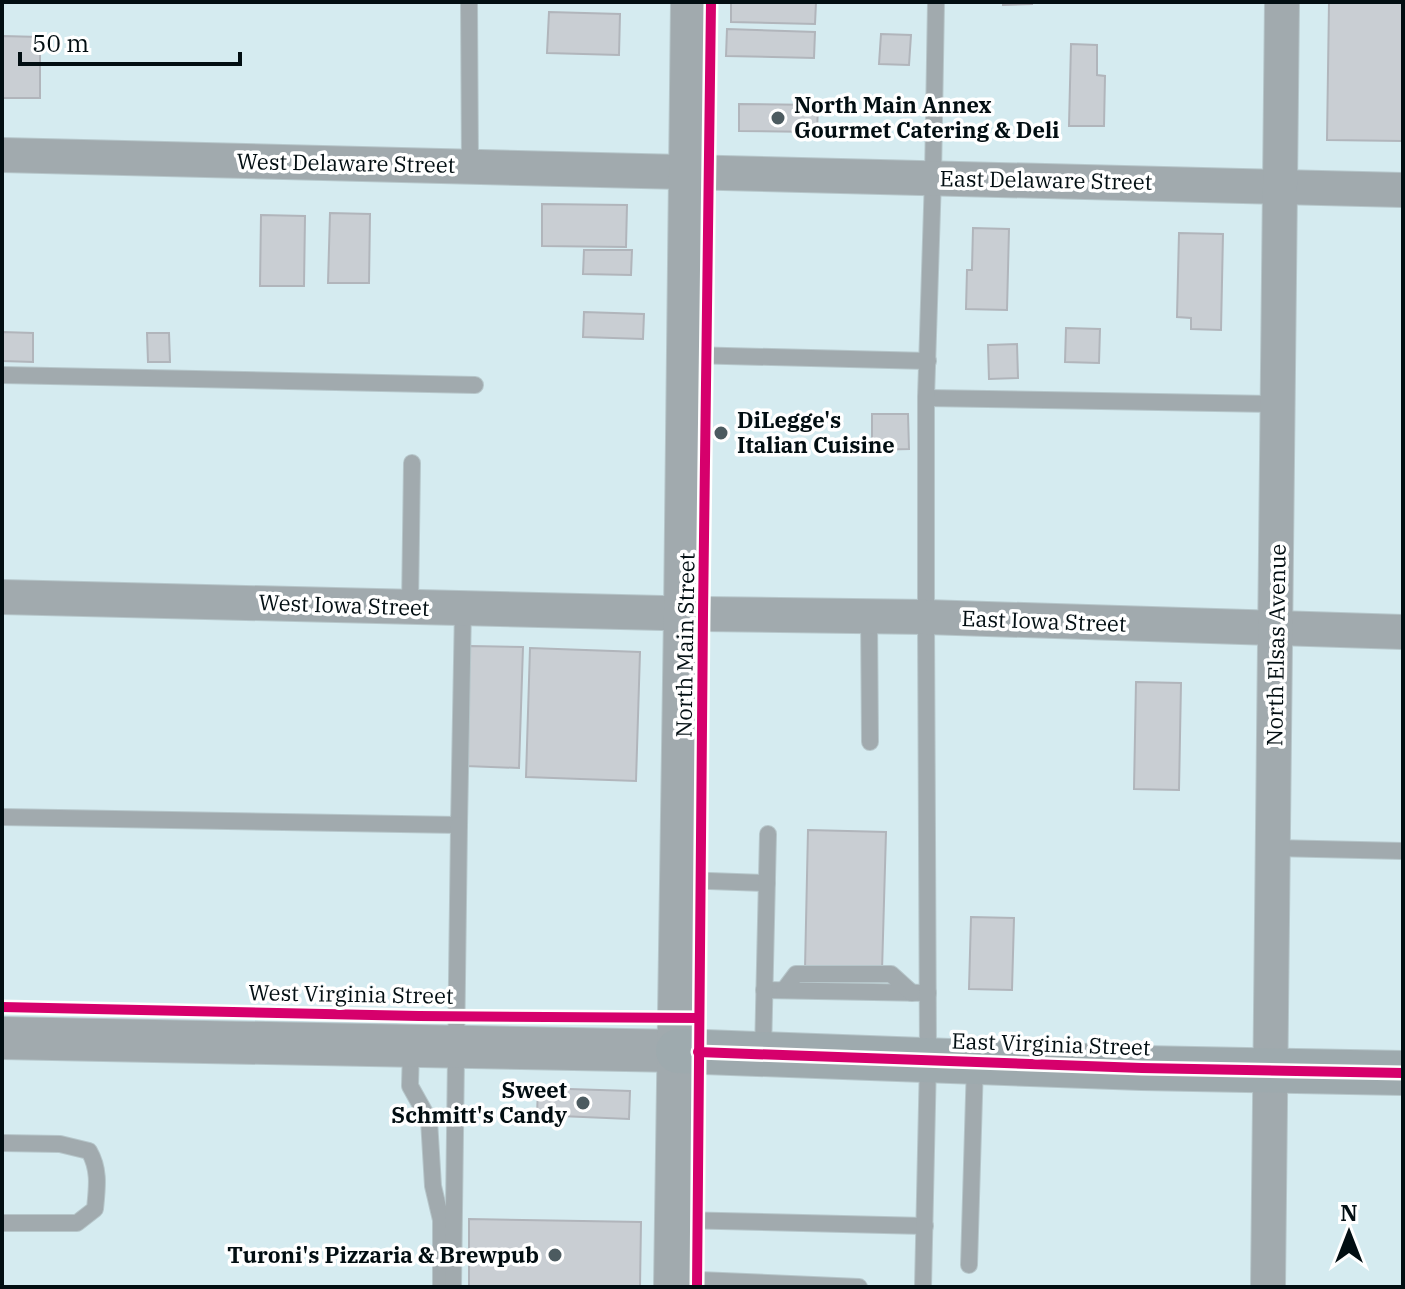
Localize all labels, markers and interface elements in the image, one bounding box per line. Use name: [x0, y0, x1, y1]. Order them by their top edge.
scale bar: [20, 16, 240, 66]
text: 50 m: [32, 27, 89, 59]
place label: North Main Annex Gourmet Catering & Deli: [794, 90, 1059, 144]
marker: North Main Annex Gourmet Catering & Deli: [769, 109, 787, 127]
street label: West Delaware Street: [236, 146, 456, 179]
street label: East Delaware Street: [939, 163, 1153, 196]
place label: DiLegge's Italian Cuisine: [737, 405, 895, 459]
marker: DiLegge's Italian Cuisine: [712, 424, 730, 442]
street label: North Elsas Avenue: [1259, 543, 1292, 747]
street label: North Main Street: [668, 552, 701, 738]
street label: West Iowa Street: [258, 587, 430, 622]
street label: East Iowa Street: [961, 603, 1127, 638]
street label: West Virginia Street: [248, 977, 454, 1010]
street label: East Virginia Street: [951, 1026, 1151, 1061]
place label: Sweet Schmitt's Candy: [391, 1075, 567, 1129]
marker: Sweet Schmitt's Candy: [574, 1094, 592, 1112]
north arrow: [1309, 1193, 1389, 1273]
text: N: [1340, 1198, 1358, 1227]
place label: Turoni's Pizzaria & Brewpub: [227, 1240, 539, 1269]
marker: Turoni's Pizzaria & Brewpub: [546, 1246, 564, 1264]

